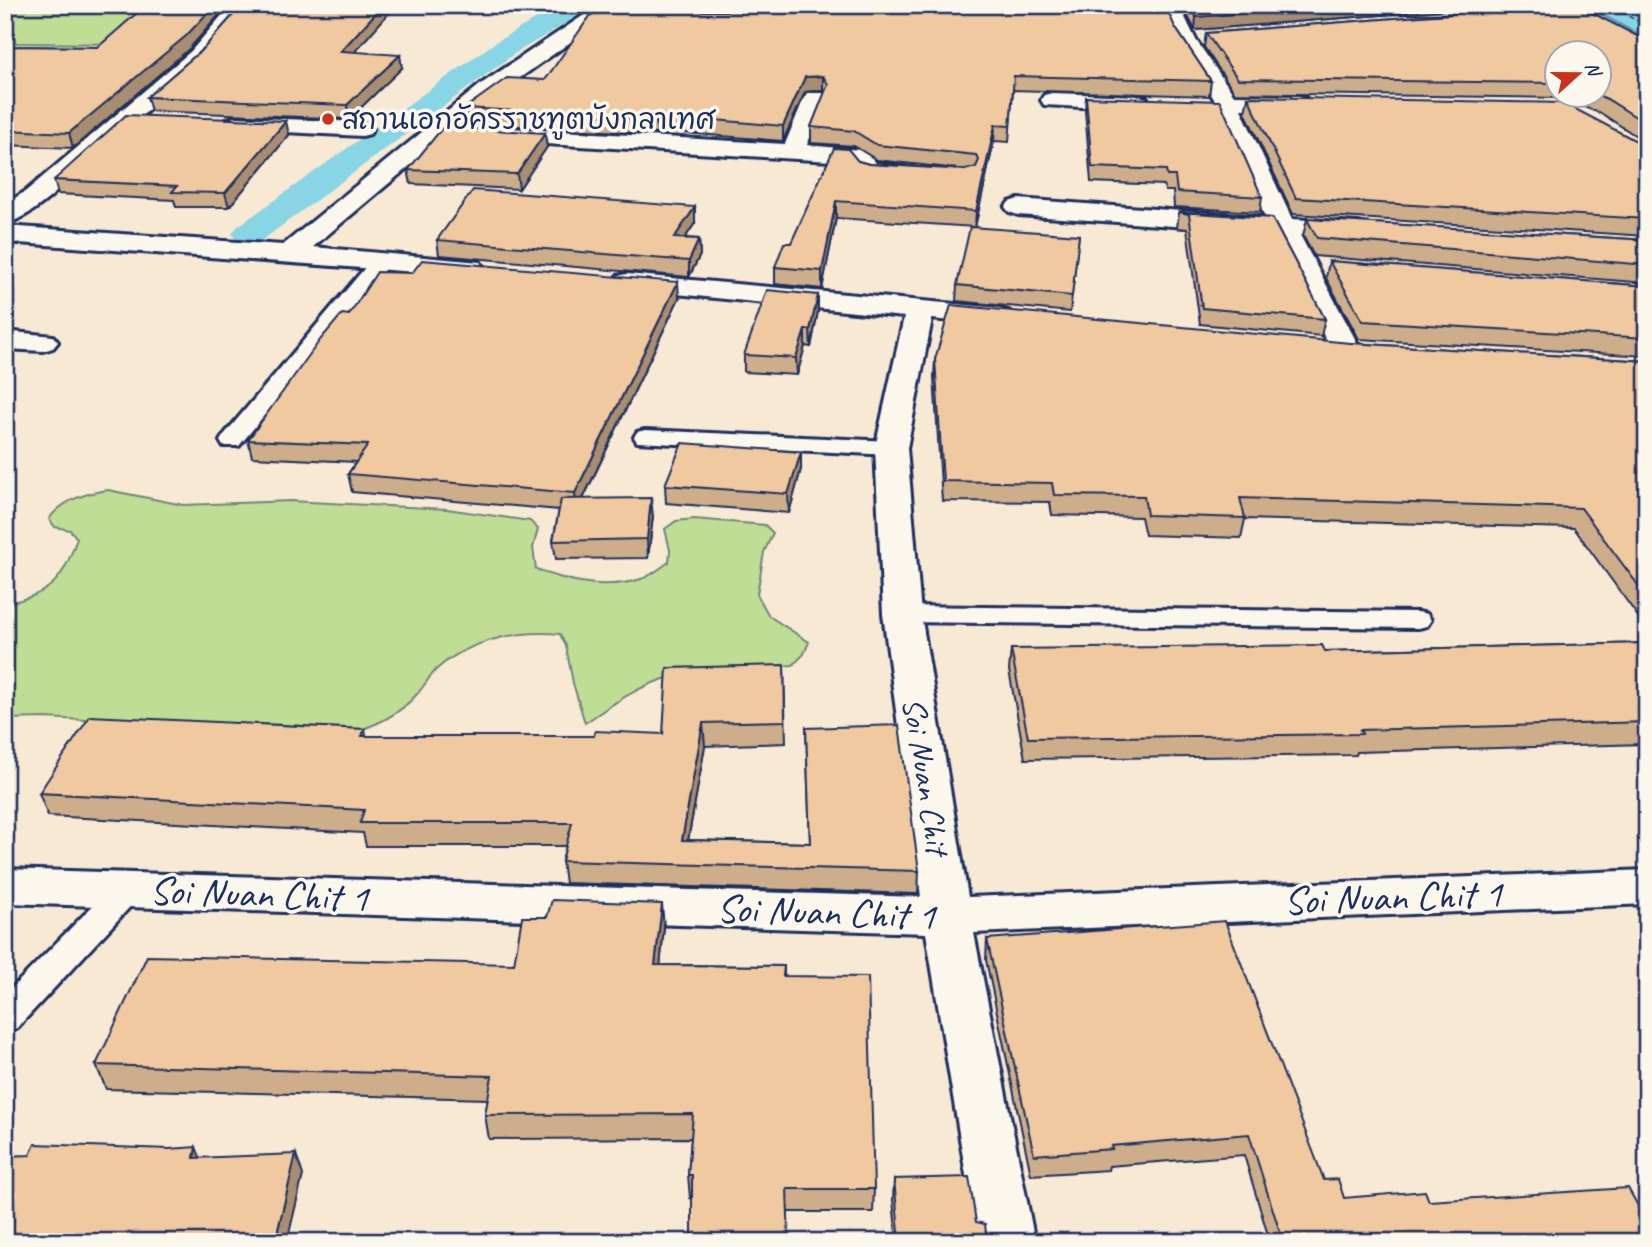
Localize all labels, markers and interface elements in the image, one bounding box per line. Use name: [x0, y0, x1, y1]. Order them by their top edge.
north arrow: [1544, 38, 1614, 108]
text: N: [1580, 58, 1607, 81]
place label: สถานเอกอัครราชทูตบังกลาเทศ: [342, 102, 717, 140]
marker: สถานเอกอัครราชทูตบังกลาเทศ: [320, 111, 336, 127]
street label: Soi Nuan Chit: [893, 695, 960, 861]
street label: Soi Nuan Chit 1: [149, 865, 371, 923]
street label: Soi Nuan Chit 1: [1283, 868, 1505, 926]
street label: Soi Nuan Chit 1: [716, 883, 938, 941]

